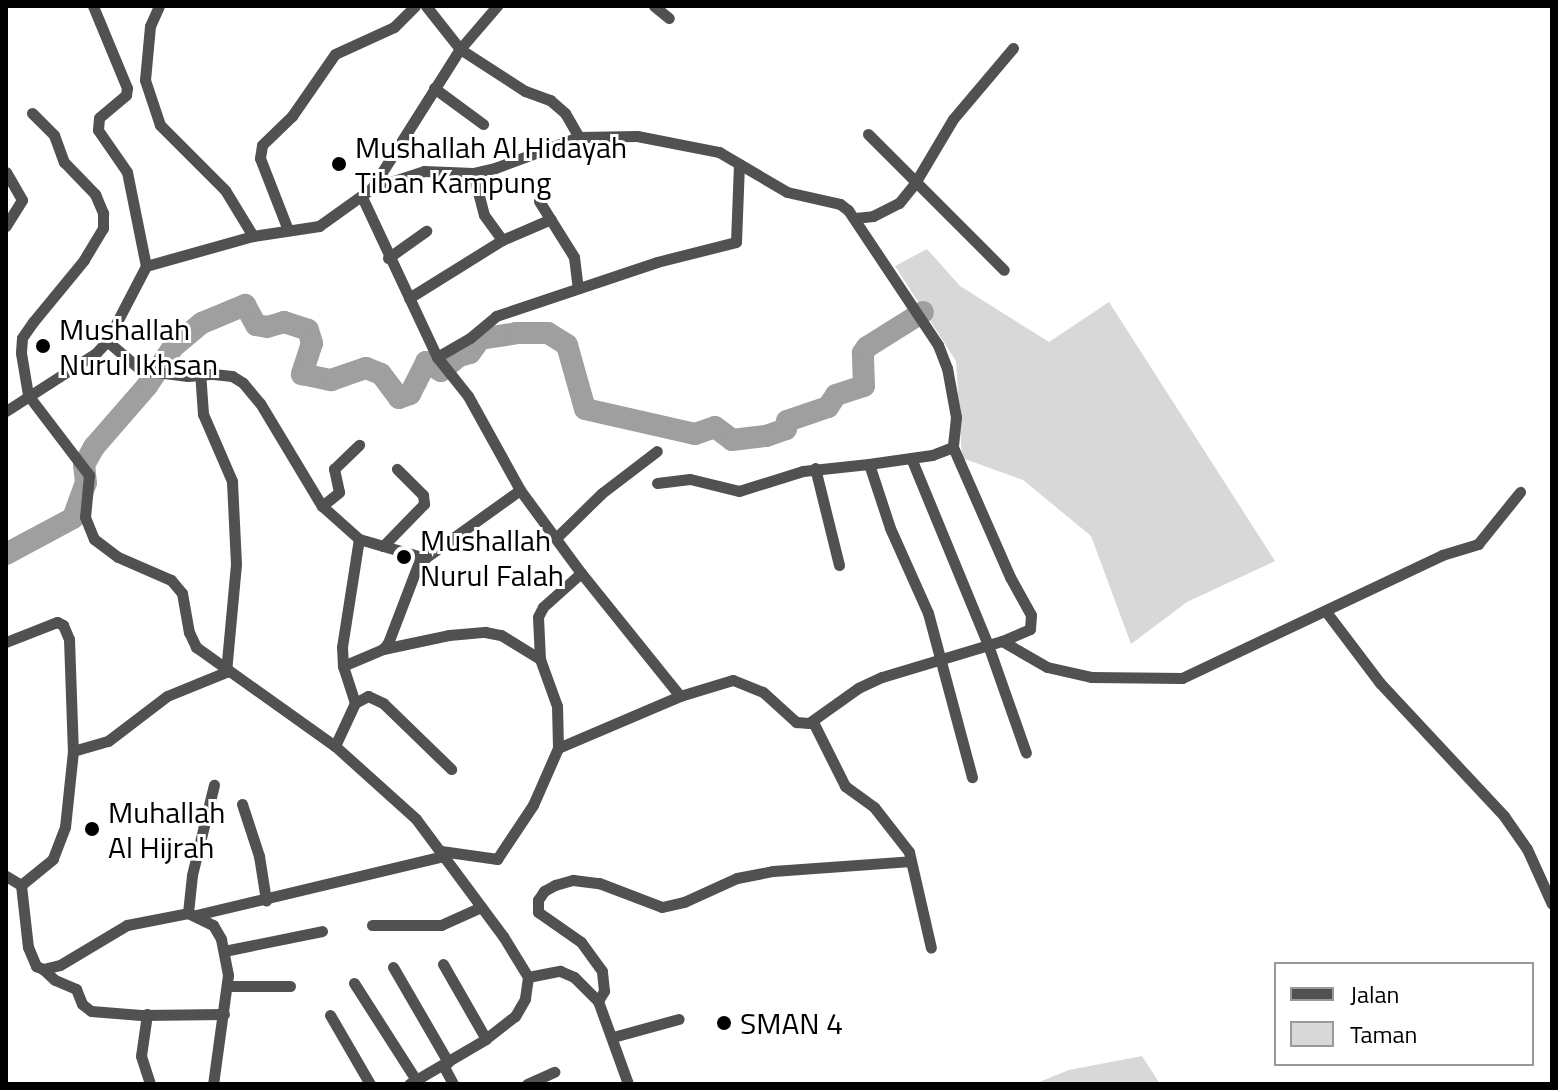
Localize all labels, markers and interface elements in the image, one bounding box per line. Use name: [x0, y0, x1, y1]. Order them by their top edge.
place label: Mushallah Al Hidayah Tiban Kampung: [355, 129, 627, 200]
marker: Mushallah Al Hidayah Tiban Kampung: [330, 155, 348, 173]
place label: Mushallah Nurul Ikhsan: [59, 311, 218, 382]
marker: Mushallah Nurul Ikhsan: [34, 337, 52, 355]
place label: Mushallah Nurul Falah: [420, 522, 564, 592]
marker: Mushallah Nurul Falah: [395, 548, 413, 566]
place label: Muhallah Al Hijrah: [108, 794, 225, 864]
marker: Muhallah Al Hijrah: [83, 820, 101, 838]
legend: [1274, 962, 1534, 1066]
text: Jalan: [1350, 976, 1399, 1012]
place label: SMAN 4: [740, 1005, 843, 1041]
marker: SMAN 4: [715, 1014, 733, 1032]
text: Taman: [1350, 1016, 1418, 1052]

